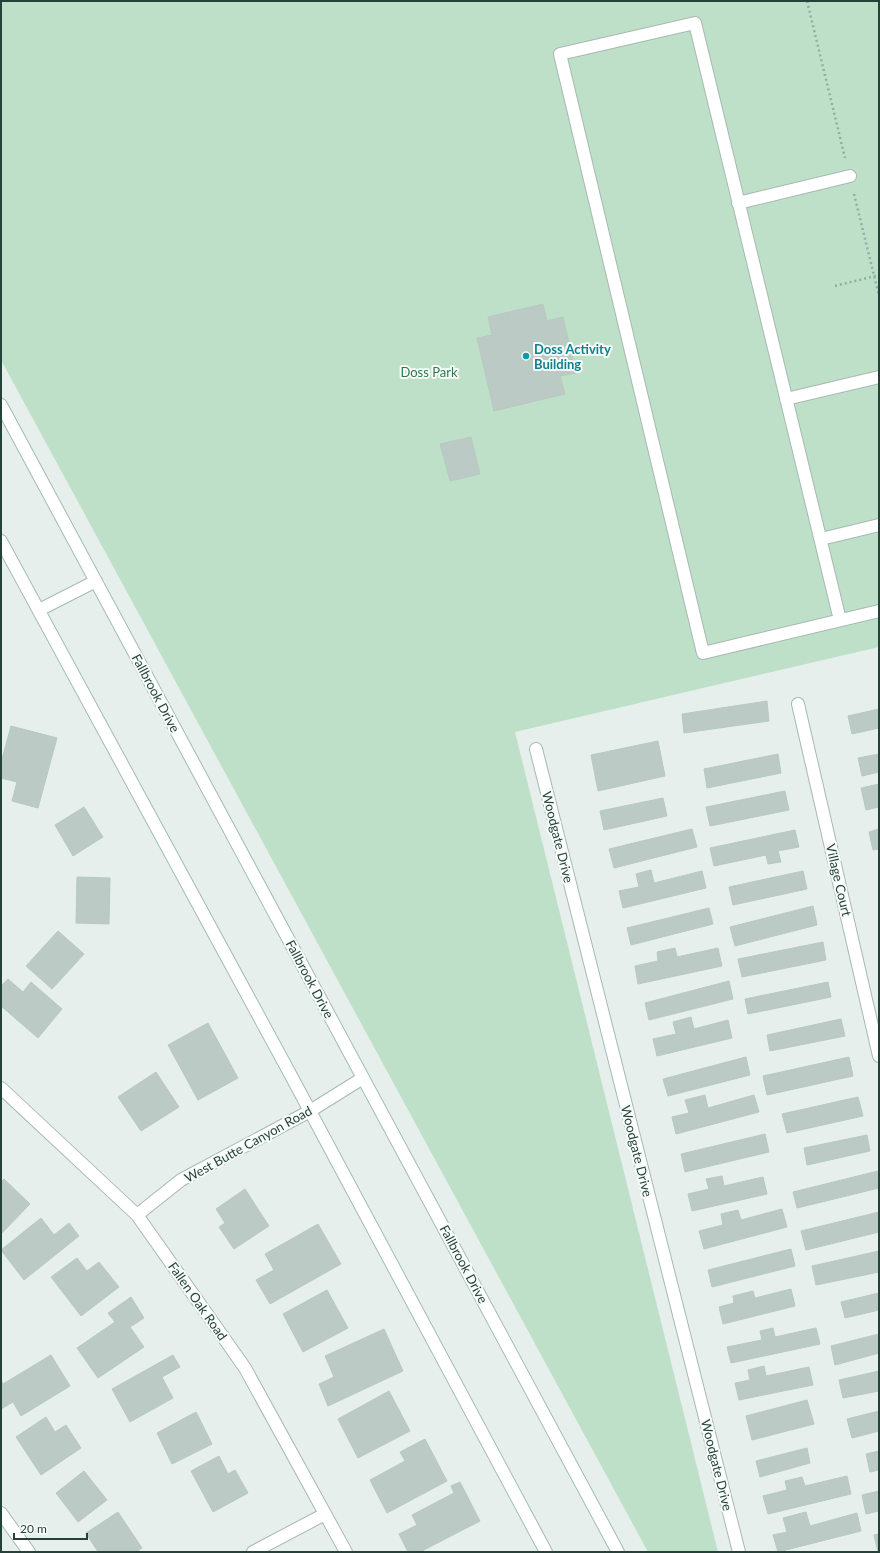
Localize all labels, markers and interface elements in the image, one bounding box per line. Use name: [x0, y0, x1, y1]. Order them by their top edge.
place label: Doss Activity Building: [534, 341, 611, 372]
marker: Doss Activity Building: [521, 351, 531, 361]
park label: Doss Park: [400, 364, 458, 380]
street label: Fallbrook Drive: [129, 651, 183, 735]
street label: Woodgate Drive: [539, 790, 577, 885]
street label: Village Court: [823, 842, 855, 918]
street label: Fallbrook Drive: [283, 937, 337, 1021]
street label: West Butte Canyon Road: [181, 1102, 315, 1186]
street label: Woodgate Drive: [618, 1104, 656, 1199]
street label: Fallbrook Drive: [437, 1222, 491, 1306]
street label: Fallen Oak Road: [165, 1259, 231, 1343]
street label: Woodgate Drive: [698, 1418, 736, 1513]
scale bar: [14, 1515, 87, 1541]
text: 20 m: [20, 1521, 47, 1536]

